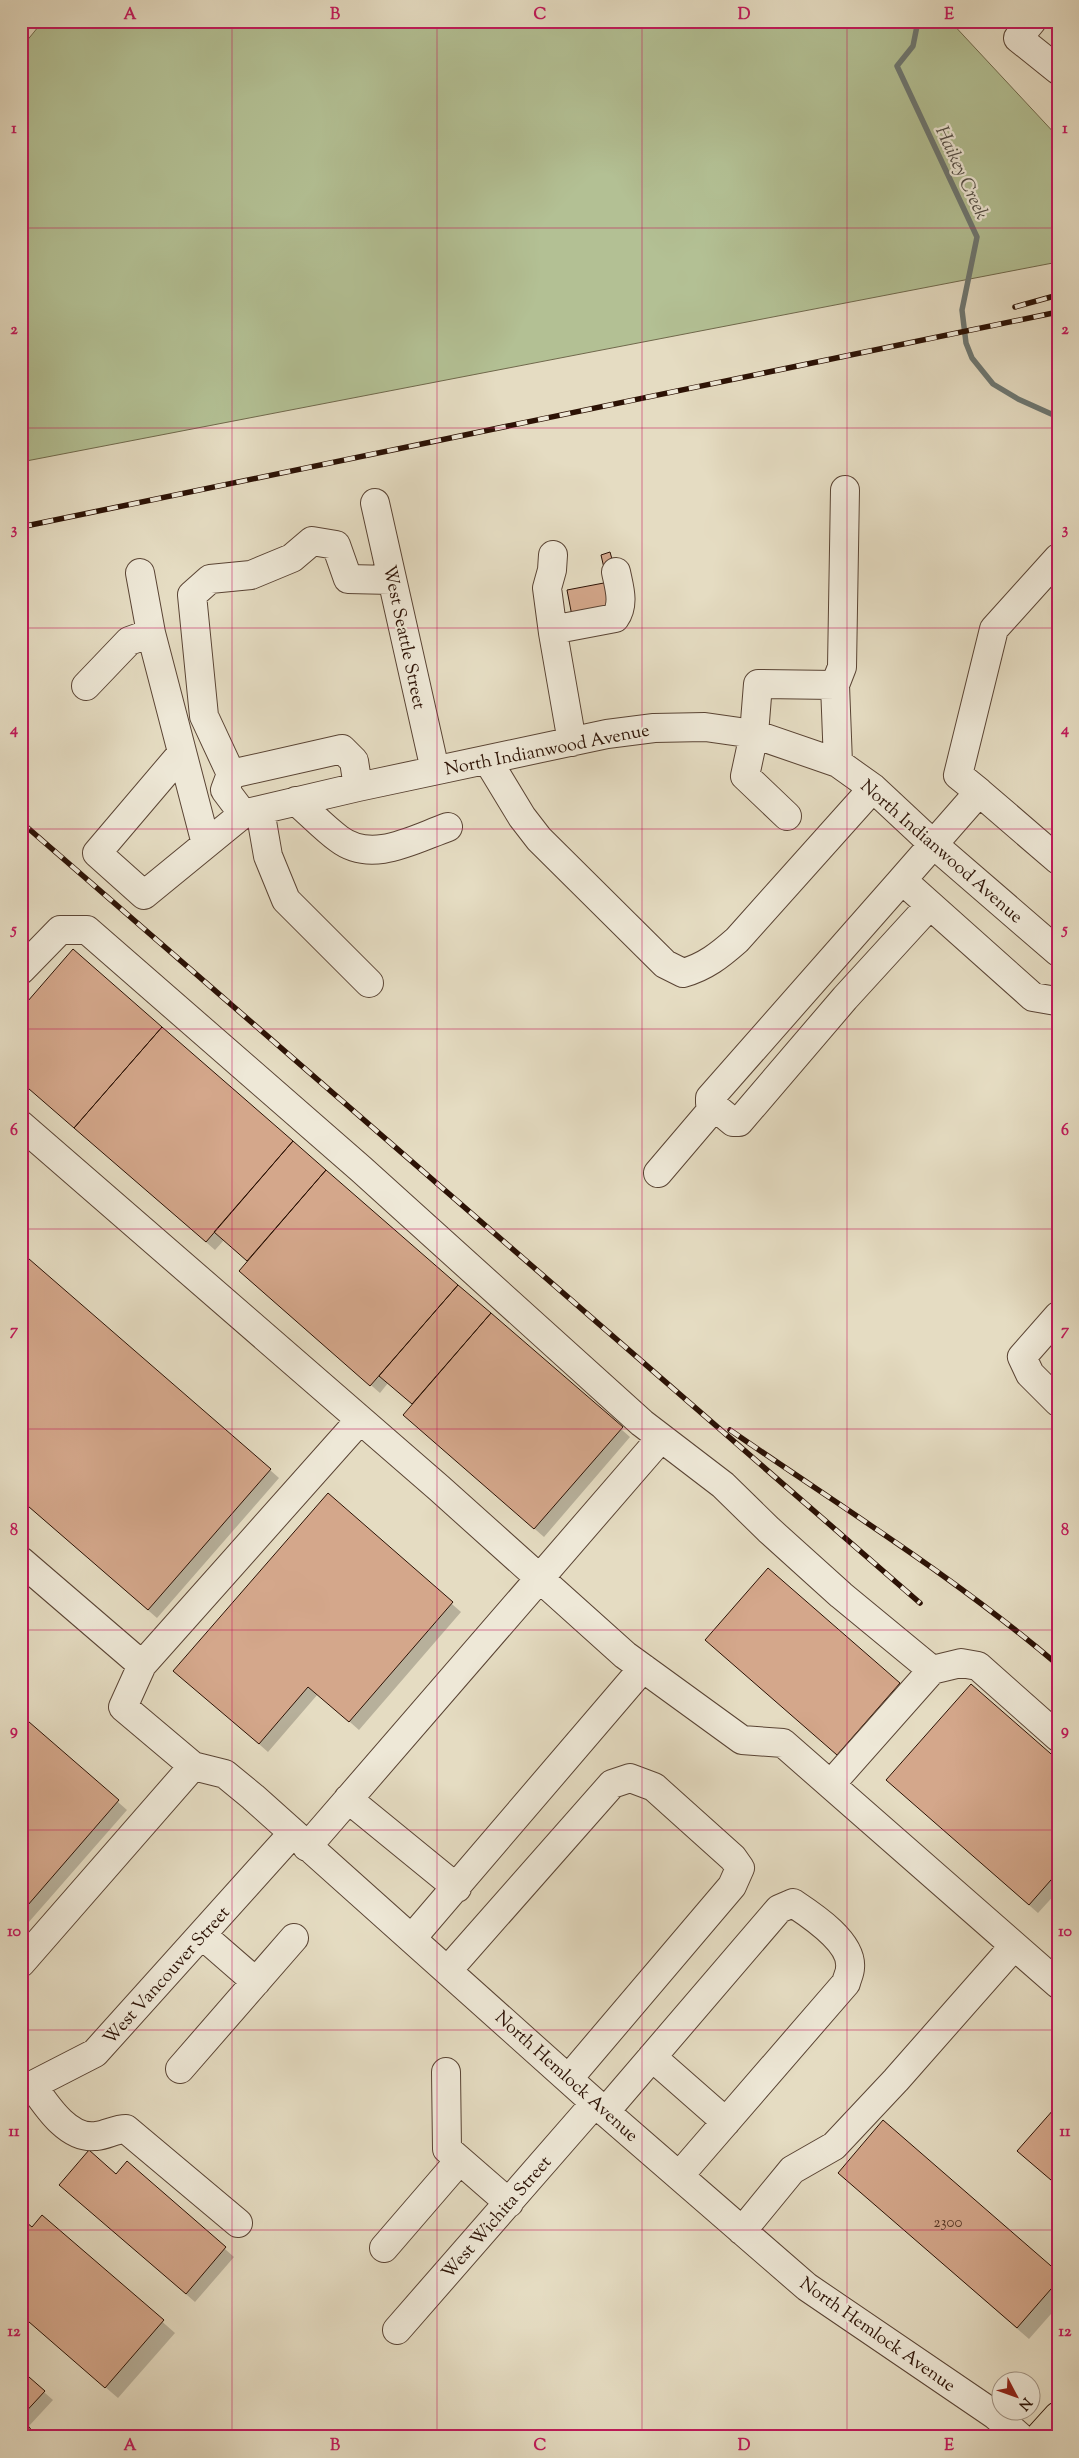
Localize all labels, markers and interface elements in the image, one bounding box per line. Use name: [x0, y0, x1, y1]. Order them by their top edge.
text: A: [124, 4, 137, 27]
text: B: [330, 4, 340, 27]
text: C: [534, 4, 547, 27]
text: D: [738, 4, 751, 27]
text: E: [944, 4, 954, 27]
text: 1: [11, 118, 17, 141]
text: 1: [1062, 118, 1068, 141]
water label: Haikey Creek: [927, 122, 994, 225]
text: 2: [10, 319, 18, 342]
text: 2: [1061, 319, 1069, 342]
text: 3: [11, 519, 18, 542]
text: 3: [1062, 519, 1069, 542]
street label: West Seattle Street: [375, 563, 431, 712]
street label: North Indianwood Avenue: [443, 718, 652, 784]
text: 4: [9, 719, 18, 742]
text: 4: [1060, 719, 1069, 742]
street label: North Indianwood Avenue: [854, 774, 1028, 931]
text: 5: [9, 919, 17, 942]
text: 5: [1060, 919, 1068, 942]
text: 6: [10, 1120, 18, 1143]
text: 6: [1061, 1120, 1069, 1143]
text: 7: [10, 1320, 19, 1343]
text: 7: [1061, 1320, 1070, 1343]
text: 8: [10, 1520, 18, 1543]
text: 8: [1061, 1520, 1069, 1543]
text: 9: [10, 1720, 18, 1743]
text: 9: [1061, 1720, 1069, 1743]
street label: West Vancouver Street: [98, 1901, 237, 2051]
text: 10: [7, 1921, 21, 1944]
text: 10: [1058, 1921, 1072, 1944]
street label: North Hemlock Avenue: [488, 2006, 643, 2149]
text: 11: [9, 2121, 20, 2144]
text: 11: [1060, 2121, 1071, 2144]
street label: West Wichita Street: [437, 2151, 559, 2286]
house number: 2300: [934, 2213, 962, 2234]
street label: North Hemlock Avenue: [794, 2272, 960, 2399]
text: 12: [8, 2321, 21, 2344]
text: 12: [1059, 2321, 1072, 2344]
north arrow: [992, 2370, 1042, 2420]
text: N: [1013, 2392, 1036, 2414]
text: A: [124, 2435, 137, 2458]
text: B: [330, 2435, 340, 2458]
text: C: [534, 2435, 547, 2458]
text: D: [738, 2435, 751, 2458]
text: E: [944, 2435, 954, 2458]

